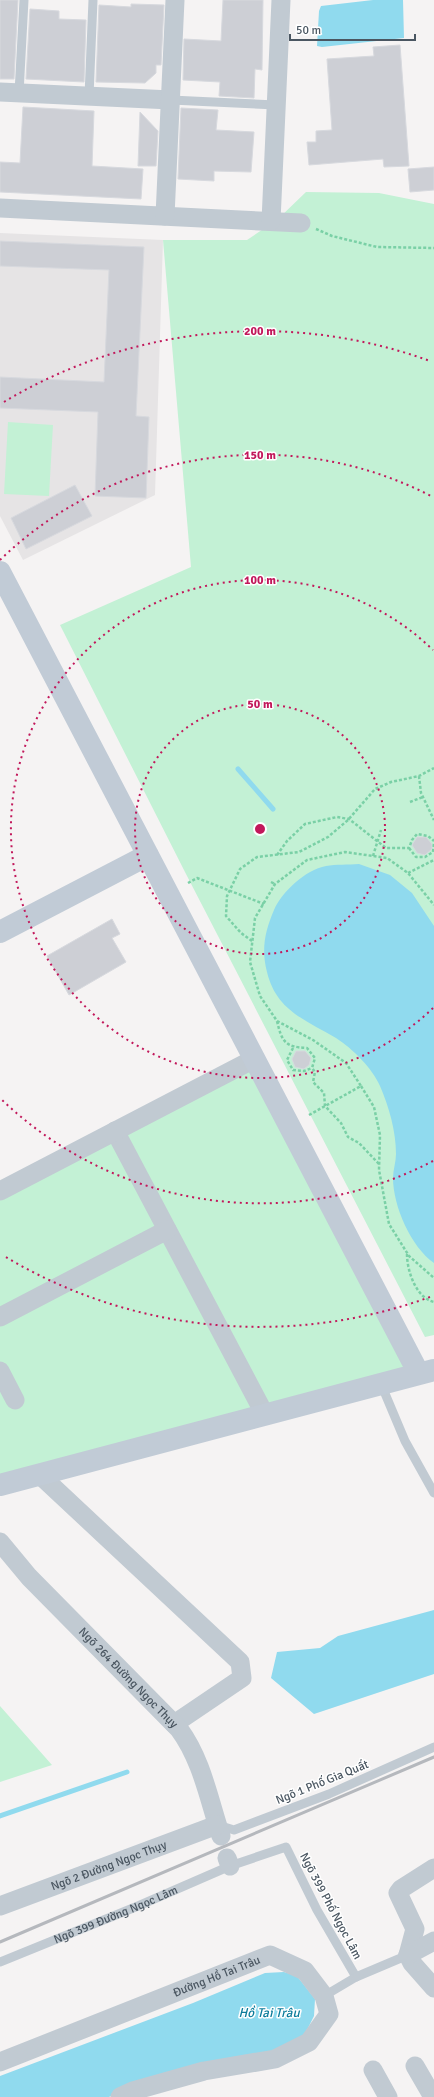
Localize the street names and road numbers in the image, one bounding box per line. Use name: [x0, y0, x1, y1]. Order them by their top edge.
street label: Ngõ 264 Đường Ngọc Thụy: [75, 1625, 181, 1732]
street label: Ngõ 1 Phố Gia Quất: [274, 1757, 371, 1808]
street label: Ngõ 2 Đường Ngọc Thụy: [49, 1837, 169, 1894]
street label: Ngõ 399 Phố Ngọc Lâm: [296, 1850, 365, 1962]
street label: Ngõ 399 Đường Ngọc Lâm: [52, 1883, 180, 1947]
street label: Đường Hồ Tai Trâu: [171, 1953, 263, 2001]

